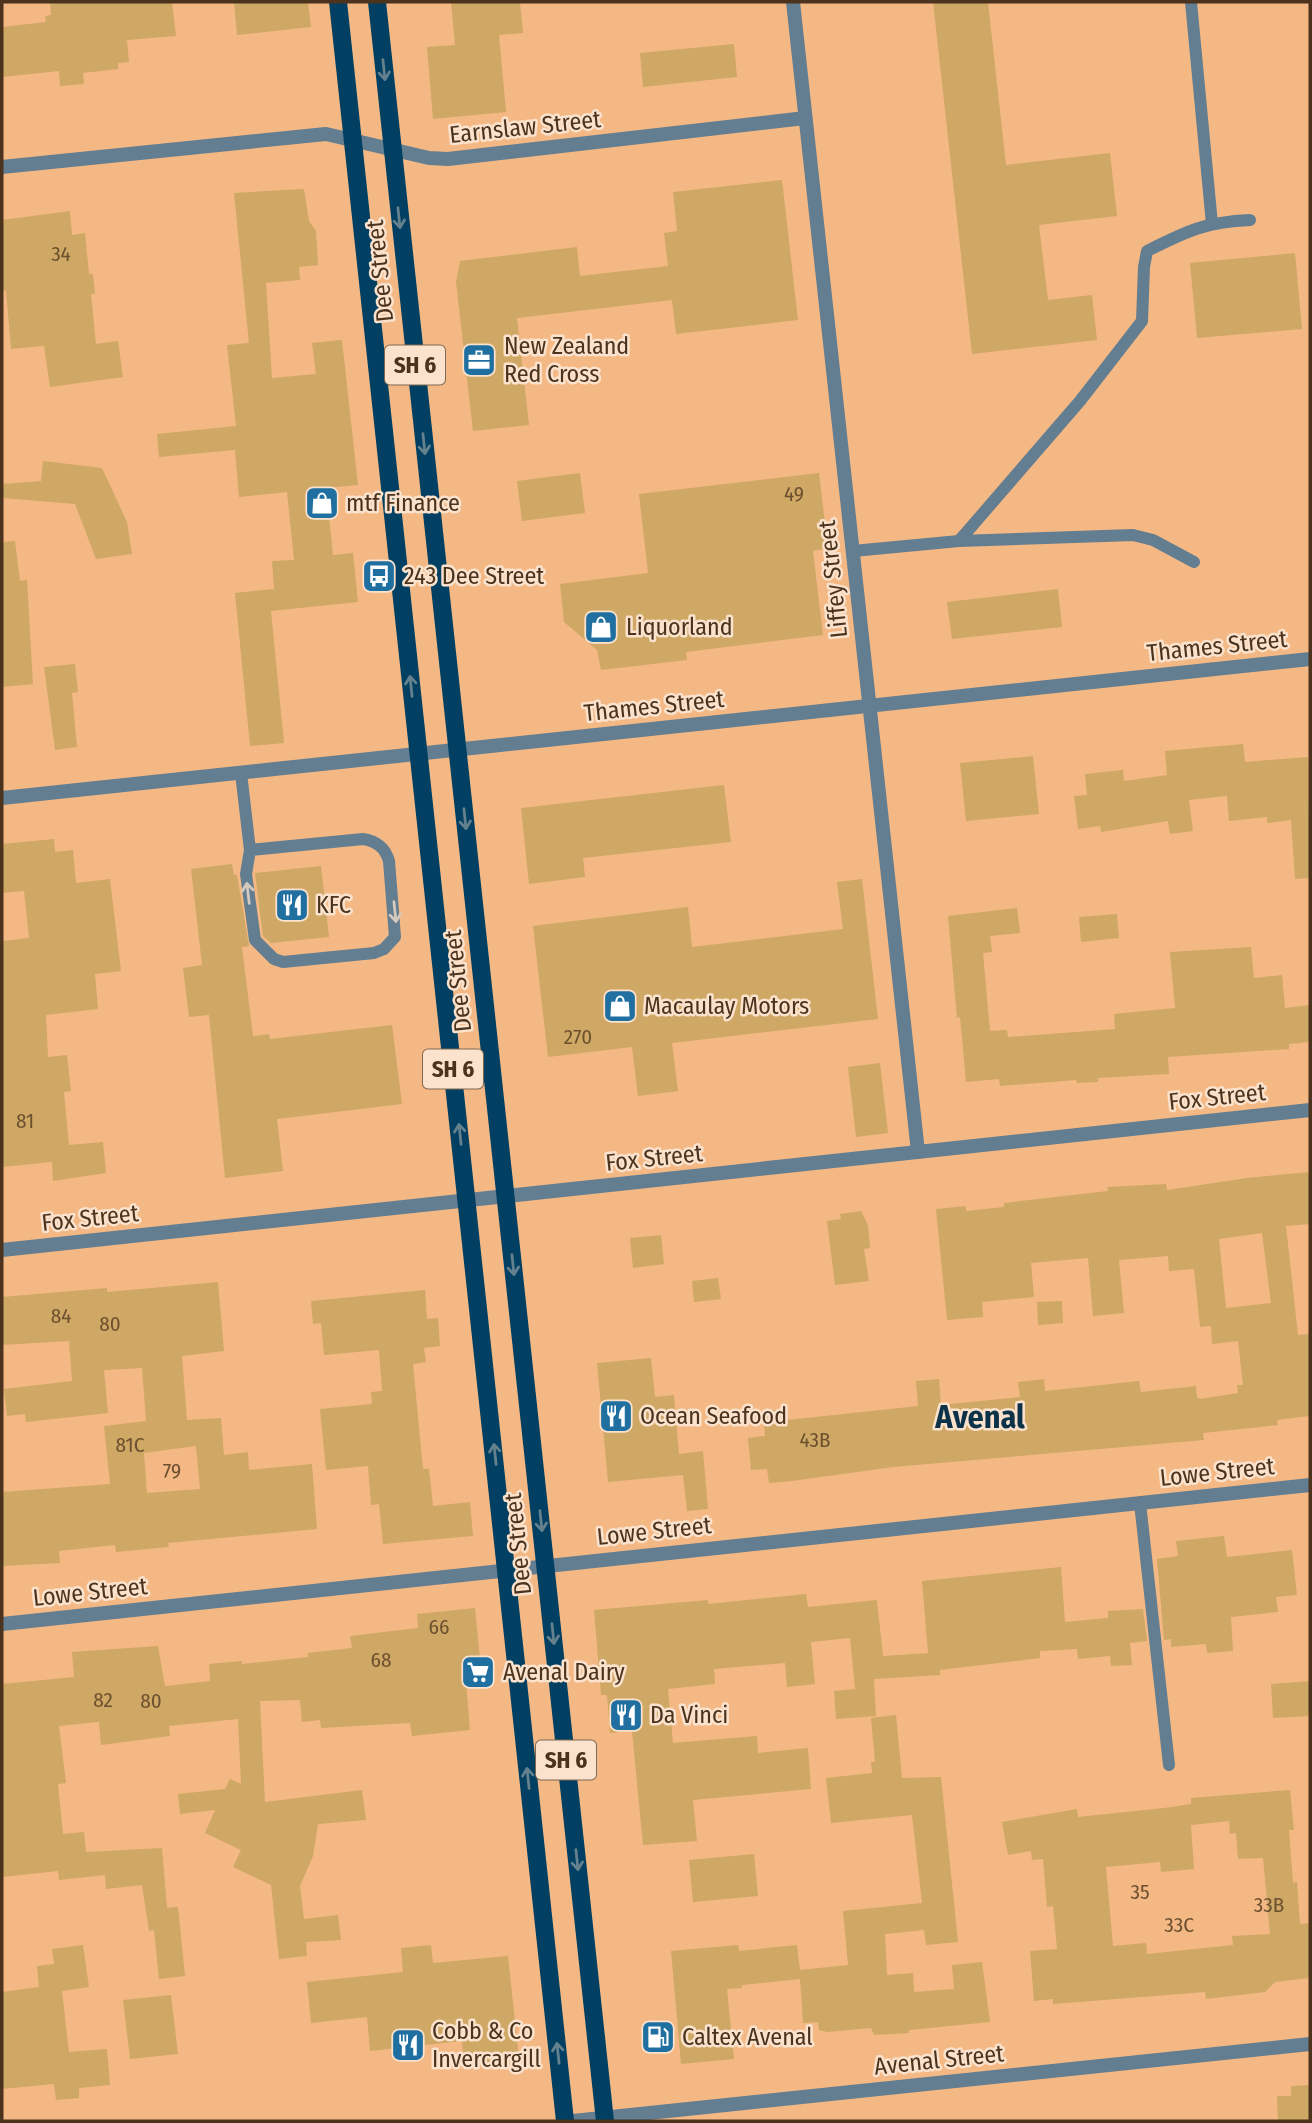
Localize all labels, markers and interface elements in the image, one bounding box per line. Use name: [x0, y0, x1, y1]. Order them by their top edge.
one-way arrow: [377, 58, 390, 80]
street label: Earnslaw Street: [448, 105, 602, 149]
one-way arrow: [393, 206, 406, 228]
street label: Dee Street: [361, 219, 399, 323]
house number: 34: [51, 241, 71, 267]
place label: New Zealand Red Cross: [504, 332, 629, 388]
office icon: New Zealand Red Cross: [460, 341, 498, 379]
road number: SH 6: [385, 346, 445, 384]
one-way arrow: [418, 432, 431, 454]
house number: 49: [784, 481, 804, 507]
shop icon: mtf Finance: [303, 484, 341, 522]
place label: mtf Finance: [346, 489, 460, 517]
street label: Liffey Street: [813, 519, 853, 639]
bus stop icon: 243 Dee Street: [360, 557, 398, 595]
place label: 243 Dee Street: [404, 562, 544, 590]
shop icon: Liquorland: [582, 608, 620, 646]
place label: Liquorland: [626, 613, 733, 641]
street label: Thames Street: [1146, 625, 1289, 667]
one-way arrow: [405, 675, 418, 698]
street label: Thames Street: [583, 685, 726, 727]
one-way arrow: [459, 807, 472, 830]
one-way arrow: [241, 882, 254, 905]
restaurant icon: KFC: [273, 886, 311, 924]
place label: KFC: [316, 891, 351, 919]
one-way arrow: [388, 901, 401, 923]
street label: Dee Street: [439, 929, 477, 1033]
shop icon: Macaulay Motors: [601, 987, 639, 1025]
place label: Macaulay Motors: [644, 992, 809, 1020]
house number: 270: [564, 1024, 592, 1050]
road number: SH 6: [423, 1050, 483, 1088]
street label: Fox Street: [1167, 1078, 1267, 1116]
house number: 81: [16, 1108, 34, 1134]
one-way arrow: [454, 1123, 467, 1146]
street label: Fox Street: [604, 1139, 704, 1177]
street label: Fox Street: [40, 1199, 140, 1237]
one-way arrow: [507, 1253, 520, 1275]
house number: 84: [51, 1303, 71, 1329]
house number: 80: [99, 1311, 121, 1337]
restaurant icon: Ocean Seafood: [597, 1397, 635, 1435]
district label: Avenal: [934, 1398, 1025, 1436]
place label: Ocean Seafood: [640, 1402, 787, 1430]
house number: 43B: [800, 1427, 830, 1453]
house number: 81C: [116, 1432, 145, 1458]
one-way arrow: [488, 1443, 501, 1466]
street label: Lowe Street: [1158, 1452, 1276, 1492]
house number: 79: [163, 1458, 181, 1484]
street label: Dee Street: [499, 1492, 537, 1596]
one-way arrow: [534, 1509, 547, 1531]
street label: Lowe Street: [595, 1511, 713, 1551]
street label: Lowe Street: [31, 1572, 149, 1612]
house number: 66: [429, 1614, 449, 1640]
one-way arrow: [546, 1622, 559, 1644]
house number: 68: [371, 1647, 391, 1673]
supermarket icon: Avenal Dairy: [459, 1653, 497, 1691]
place label: Avenal Dairy: [503, 1658, 625, 1686]
house number: 82: [93, 1687, 113, 1713]
house number: 80: [140, 1688, 162, 1714]
restaurant icon: Da Vinci: [607, 1696, 645, 1734]
place label: Da Vinci: [650, 1701, 728, 1729]
road number: SH 6: [536, 1740, 596, 1779]
one-way arrow: [522, 1768, 535, 1790]
one-way arrow: [571, 1848, 584, 1871]
house number: 35: [1130, 1879, 1150, 1905]
house number: 33B: [1254, 1892, 1284, 1918]
house number: 33C: [1164, 1912, 1194, 1938]
place label: Cobb & Co Invercargill: [432, 2017, 541, 2073]
fuel station icon: Caltex Avenal: [639, 2018, 677, 2056]
place label: Caltex Avenal: [682, 2023, 813, 2051]
restaurant icon: Cobb & Co Invercargill: [389, 2026, 427, 2064]
street label: Avenal Street: [873, 2039, 1005, 2081]
one-way arrow: [551, 2043, 564, 2065]

